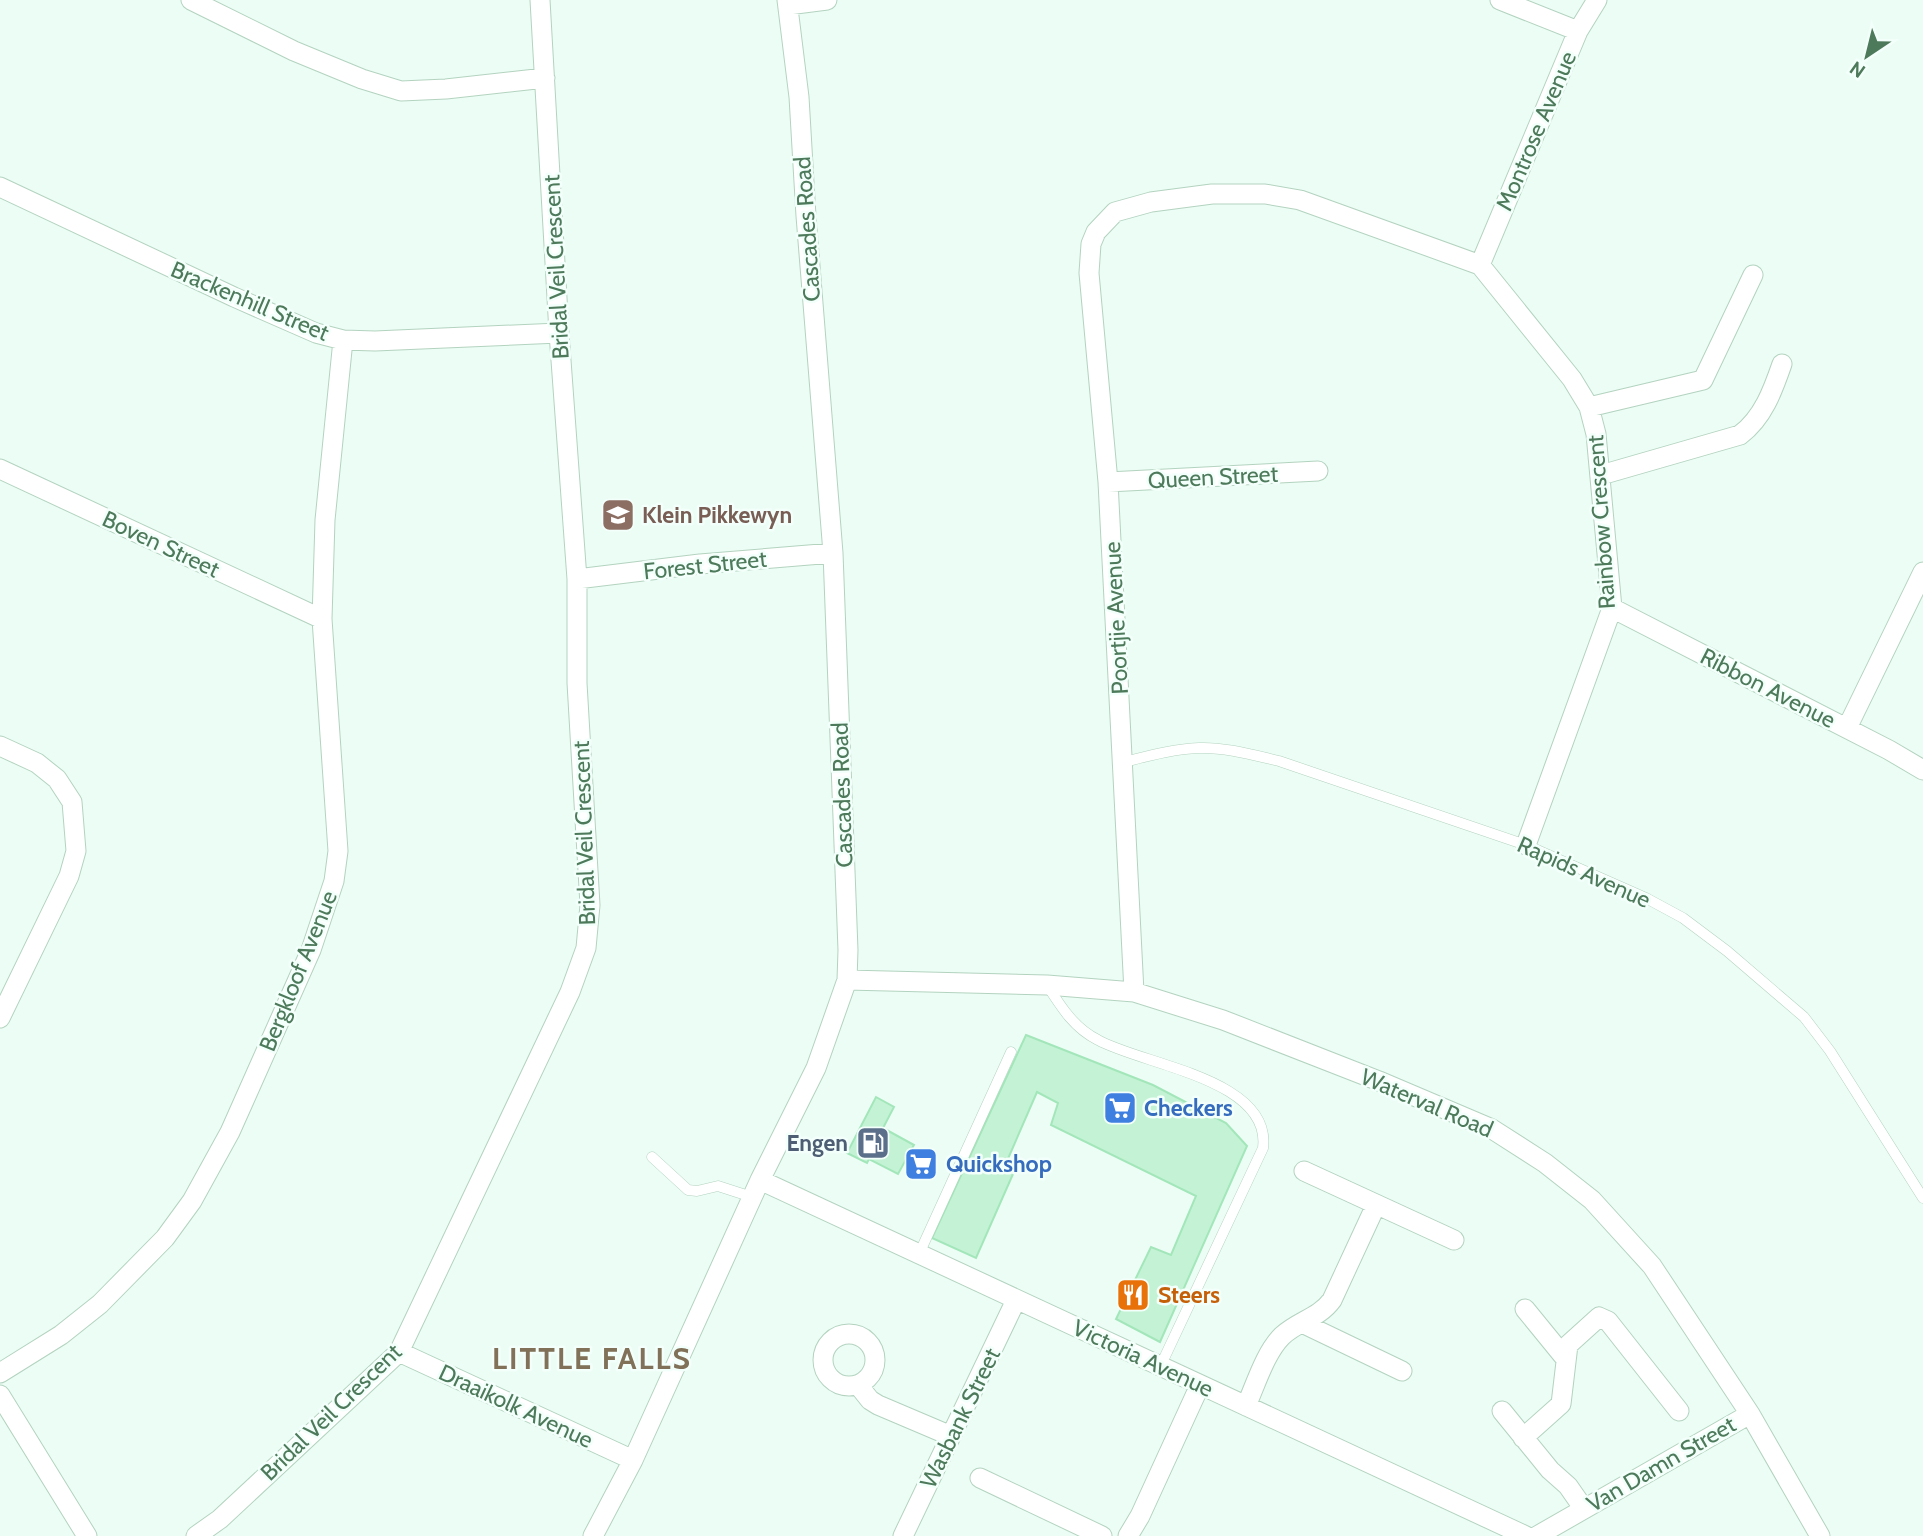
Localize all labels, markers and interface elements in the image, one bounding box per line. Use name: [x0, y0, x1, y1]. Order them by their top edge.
north arrow: [1832, 21, 1902, 91]
street label: Montrose Avenue: [1490, 47, 1582, 215]
text: N: [1845, 56, 1870, 83]
street label: Cascades Road: [788, 156, 826, 302]
street label: Bridal Veil Crescent: [537, 174, 575, 360]
street label: Brackenhill Street: [167, 255, 334, 347]
street label: Rainbow Crescent: [1581, 434, 1621, 610]
street label: Queen Street: [1147, 460, 1279, 494]
school or university icon: Klein Pikkewyn: [599, 496, 637, 534]
place label: Klein Pikkewyn: [642, 501, 792, 529]
street label: Boven Street: [98, 505, 224, 583]
street label: Poortjie Avenue: [1098, 541, 1134, 695]
street label: Forest Street: [642, 545, 768, 585]
street label: Ribbon Avenue: [1696, 642, 1840, 734]
street label: Cascades Road: [825, 722, 859, 868]
street label: Bridal Veil Crescent: [567, 740, 601, 926]
street label: Rapids Avenue: [1513, 830, 1655, 914]
street label: Bergkloof Avenue: [253, 886, 343, 1055]
street label: Waterval Road: [1357, 1063, 1497, 1143]
supermarket icon: Checkers: [1101, 1089, 1139, 1127]
place label: Checkers: [1144, 1094, 1233, 1122]
fuel station icon: Engen: [854, 1124, 892, 1162]
place label: Engen: [786, 1129, 848, 1157]
supermarket icon: Quickshop: [902, 1145, 940, 1183]
place label: Quickshop: [946, 1150, 1052, 1178]
restaurant icon: Steers: [1114, 1276, 1152, 1314]
place label: Steers: [1158, 1281, 1220, 1309]
street label: Victoria Avenue: [1068, 1313, 1218, 1403]
street label: Bridal Veil Crescent: [255, 1338, 407, 1486]
district label: LITTLE FALLS: [492, 1340, 692, 1377]
street label: Wasbank Street: [914, 1343, 1006, 1493]
street label: Draaikolk Avenue: [434, 1358, 598, 1454]
street label: Van Damn Street: [1582, 1410, 1741, 1518]

